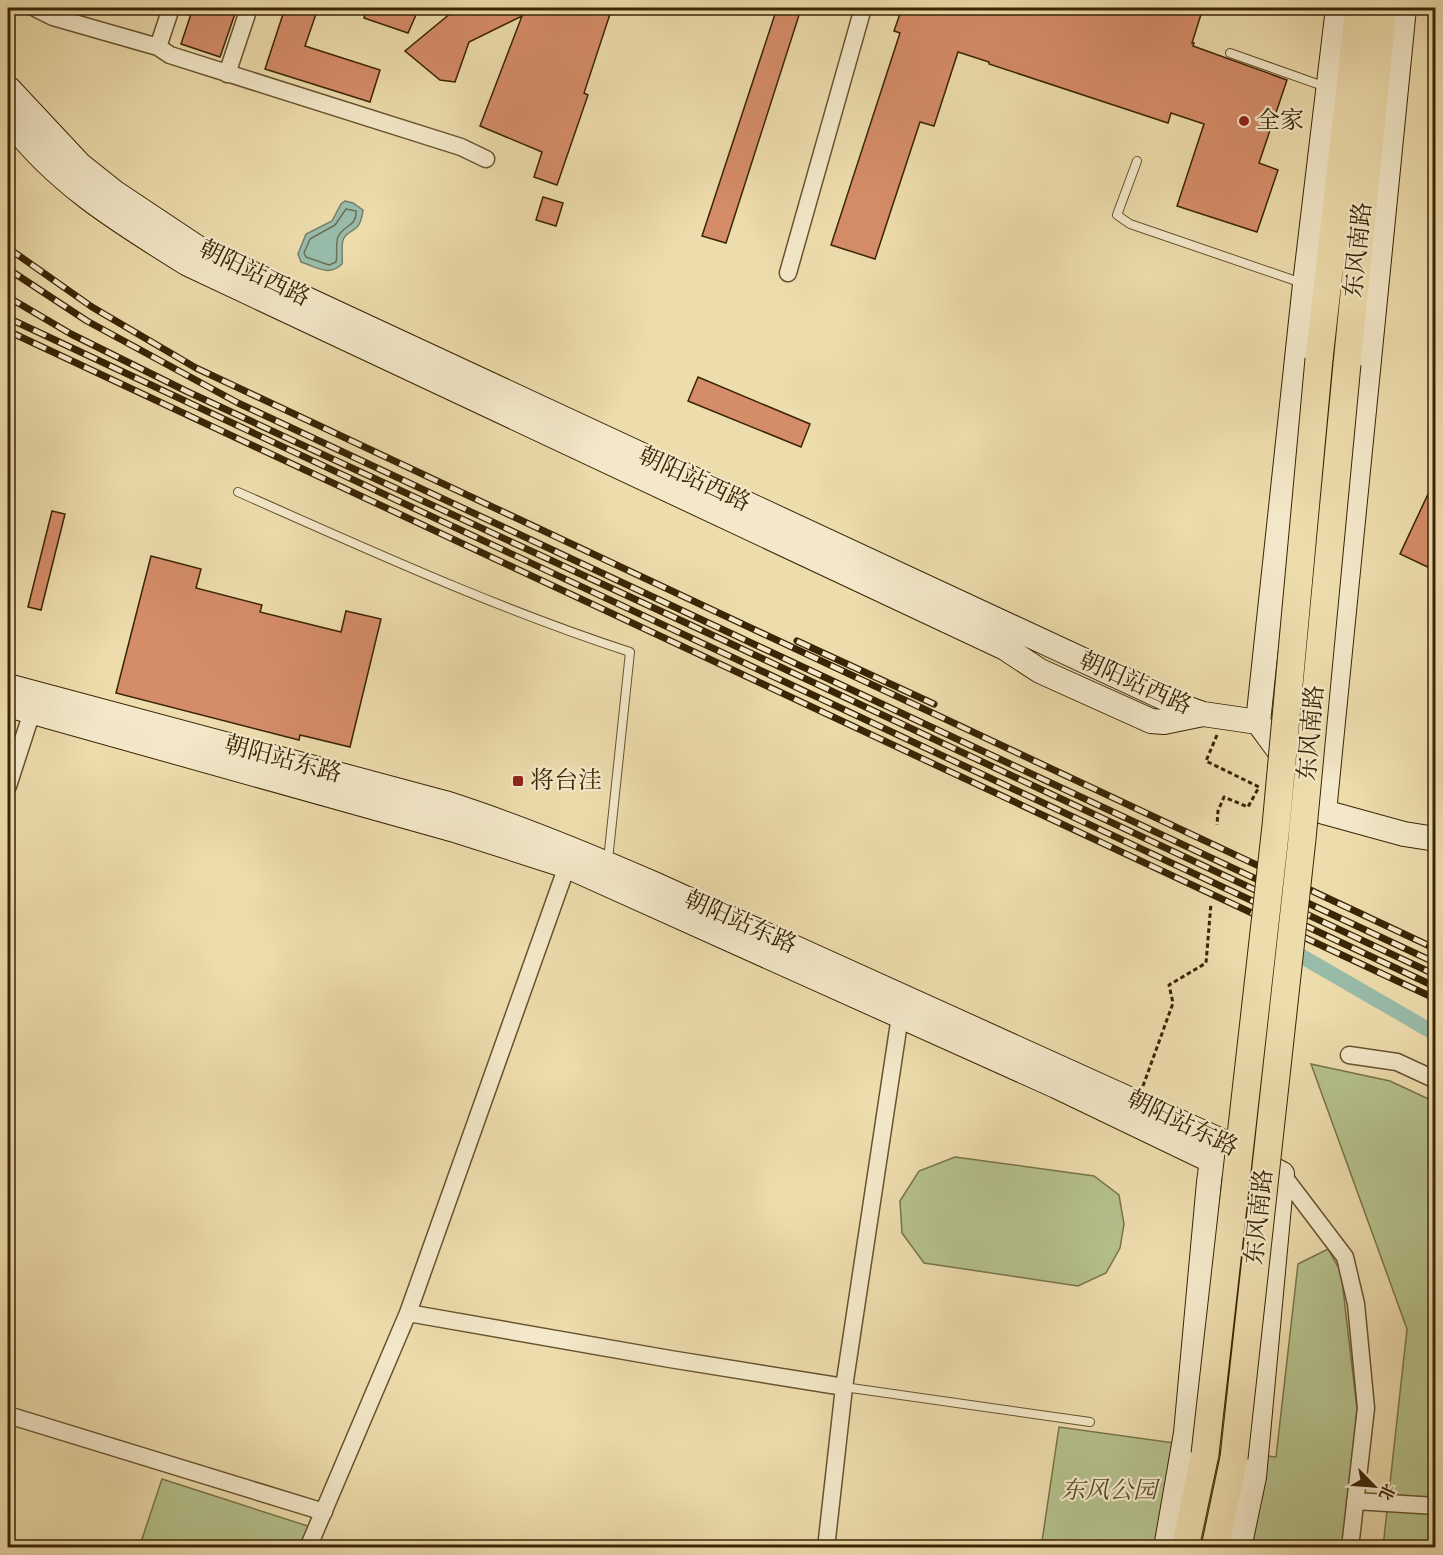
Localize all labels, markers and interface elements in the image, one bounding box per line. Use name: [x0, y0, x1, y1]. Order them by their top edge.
place label: 全家: [1256, 106, 1304, 137]
marker: 全家: [1237, 114, 1251, 128]
street label: 东风南路: [1339, 201, 1379, 299]
street label: 朝阳站西路: [193, 234, 315, 314]
street label: 朝阳站西路: [633, 441, 755, 519]
street label: 朝阳站西路: [1074, 645, 1196, 723]
street label: 东风南路: [1292, 684, 1332, 782]
street label: 朝阳站东路: [221, 729, 345, 791]
place label: 将台洼: [530, 766, 602, 797]
marker: 将台洼: [511, 774, 525, 788]
street label: 朝阳站东路: [679, 884, 801, 962]
street label: 朝阳站东路: [1121, 1084, 1243, 1164]
street label: 东风南路: [1240, 1168, 1280, 1266]
north arrow: [1344, 1456, 1404, 1516]
park label: 东风公园: [1061, 1476, 1161, 1507]
text: 北: [1373, 1480, 1398, 1503]

